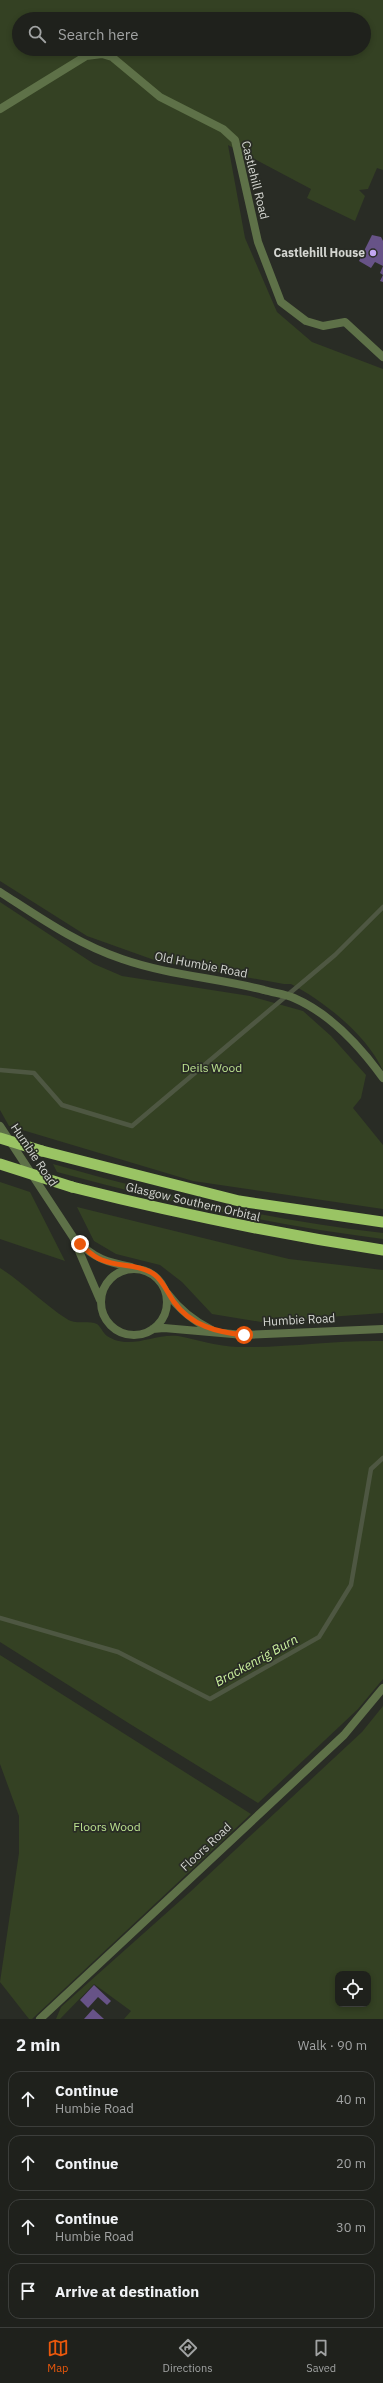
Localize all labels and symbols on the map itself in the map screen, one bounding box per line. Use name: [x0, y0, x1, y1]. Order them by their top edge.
street label: Castlehill Road: [238, 139, 272, 221]
place label: Castlehill House: [273, 245, 365, 260]
marker: Castlehill House: [368, 248, 378, 258]
street label: Old Humbie Road: [153, 948, 249, 981]
park label: Deils Wood: [182, 1060, 242, 1075]
street label: Humbie Road: [8, 1120, 61, 1189]
street label: Glasgow Southern Orbital: [124, 1179, 262, 1224]
route end: [71, 1235, 89, 1253]
street label: Humbie Road: [262, 1310, 336, 1329]
route start: [235, 1326, 253, 1344]
water label: Brackenrig Burn: [212, 1631, 301, 1690]
park label: Floors Wood: [73, 1819, 141, 1834]
street label: Floors Road: [177, 1819, 234, 1874]

